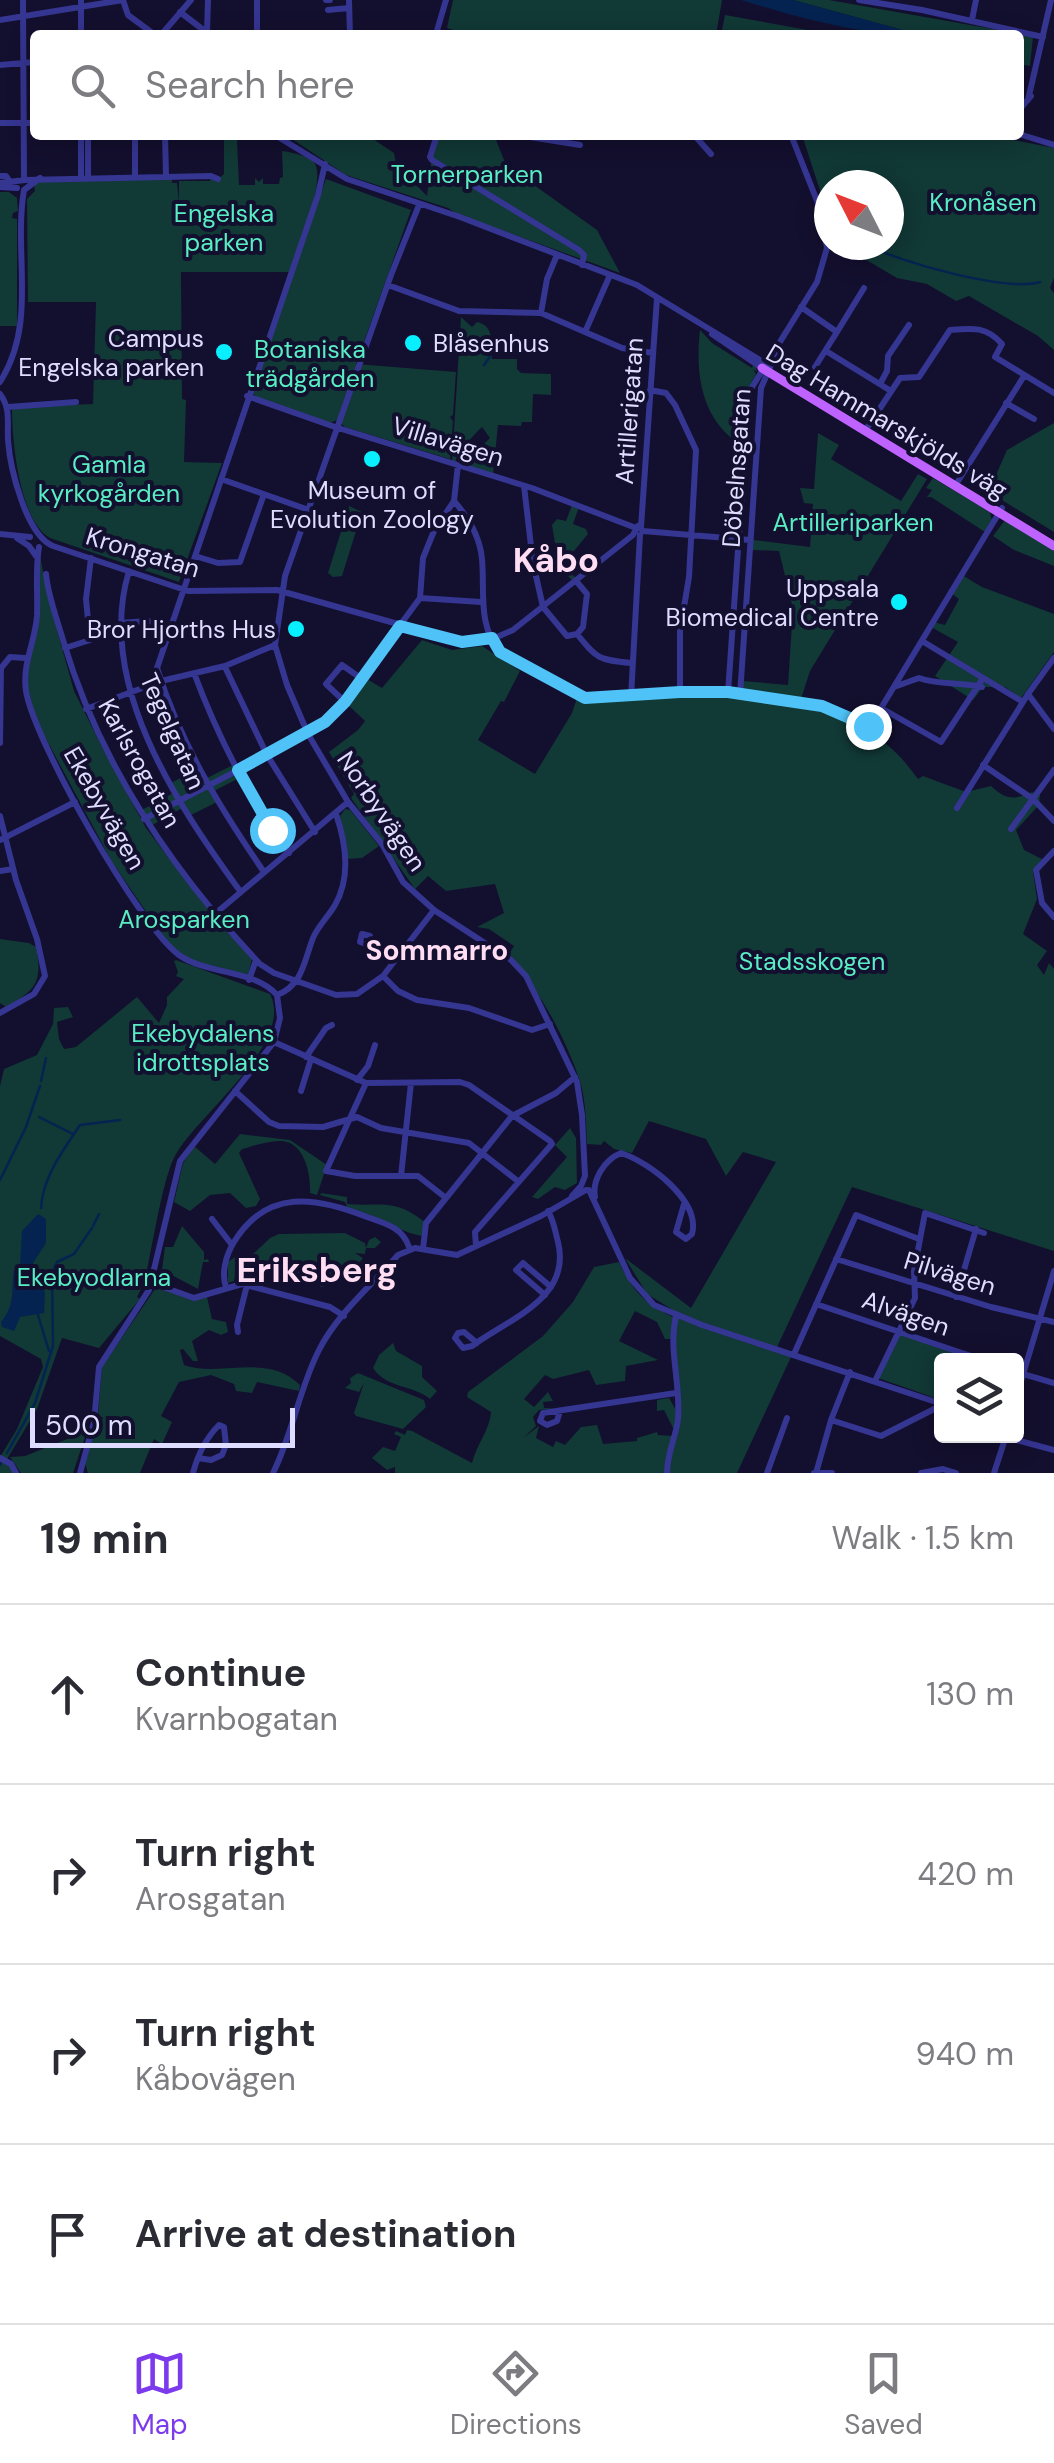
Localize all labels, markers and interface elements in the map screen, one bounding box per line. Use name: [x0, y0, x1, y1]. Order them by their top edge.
search box: [30, 30, 1024, 140]
icon: search: [65, 58, 120, 113]
text: Search here: [145, 60, 355, 110]
park label: Tornerparken: [391, 158, 543, 191]
north arrow: [814, 170, 904, 260]
park label: Kronåsen: [929, 186, 1037, 219]
park label: Engelska parken: [174, 197, 274, 259]
place label: Campus Engelska parken: [18, 322, 204, 384]
place label: Blåsenhus: [433, 327, 550, 360]
marker: Blåsenhus: [402, 332, 424, 354]
park label: Botaniska trädgården: [246, 333, 374, 395]
street label: Artillerigatan: [608, 336, 651, 486]
street label: Dag Hammarskjölds väg: [760, 336, 1014, 507]
marker: Campus Engelska parken: [213, 341, 235, 363]
street label: Döbelnsgatan: [714, 387, 759, 549]
street label: Villavägen: [388, 409, 508, 474]
park label: Gamla kyrkogården: [38, 448, 180, 510]
marker: Museum of Evolution Zoology: [361, 448, 383, 470]
place label: Museum of Evolution Zoology: [270, 474, 474, 536]
park label: Artilleriparken: [772, 506, 934, 539]
street label: Krongatan: [82, 520, 204, 585]
district label: Kåbo: [513, 537, 599, 583]
place label: Uppsala Biomedical Centre: [666, 572, 879, 634]
marker: Uppsala Biomedical Centre: [888, 591, 910, 613]
place label: Bror Hjorths Hus: [87, 613, 276, 646]
marker: Bror Hjorths Hus: [285, 618, 307, 640]
street label: Tegelgatan: [132, 668, 213, 795]
street label: Karlsrogatan: [90, 693, 189, 834]
route end: [846, 704, 892, 750]
street label: Ekebyvägen: [56, 741, 153, 876]
street label: Norbyvägen: [329, 745, 434, 878]
route start: [250, 808, 296, 854]
park label: Arosparken: [118, 903, 250, 936]
district label: Sommarro: [366, 932, 508, 969]
park label: Stadsskogen: [739, 945, 885, 978]
park label: Ekebydalens idrottsplats: [131, 1017, 275, 1079]
street label: Pilvägen: [900, 1244, 1000, 1303]
district label: Eriksberg: [236, 1247, 398, 1293]
park label: Ekebyodlarna: [17, 1261, 171, 1294]
street label: Alvägen: [858, 1283, 954, 1344]
map controls: [934, 1353, 1024, 1443]
button: layers: [934, 1353, 1024, 1443]
scale bar: [30, 1403, 295, 1448]
text: 500 m: [45, 1407, 133, 1444]
text: 19 min: [40, 1511, 169, 1566]
text: Walk · 1.5 km: [832, 1517, 1014, 1559]
text: Continue: [135, 1648, 306, 1698]
icon: ahead: [40, 1667, 95, 1722]
text: 130 m: [926, 1673, 1014, 1715]
text: Kvarnbogatan: [135, 1698, 338, 1740]
text: Turn right: [135, 1828, 316, 1878]
icon: right: [40, 1847, 95, 1902]
text: 420 m: [918, 1853, 1014, 1895]
text: Arosgatan: [135, 1878, 286, 1920]
text: Turn right: [135, 2008, 316, 2058]
icon: right: [40, 2027, 95, 2082]
text: 940 m: [916, 2033, 1014, 2075]
text: Kåbovägen: [135, 2058, 296, 2100]
icon: arrive: [40, 2207, 95, 2262]
text: Arrive at destination: [135, 2209, 517, 2259]
tab: Map: [131, 2346, 188, 2443]
tab: Directions: [450, 2346, 582, 2443]
tab: Saved: [844, 2346, 923, 2443]

